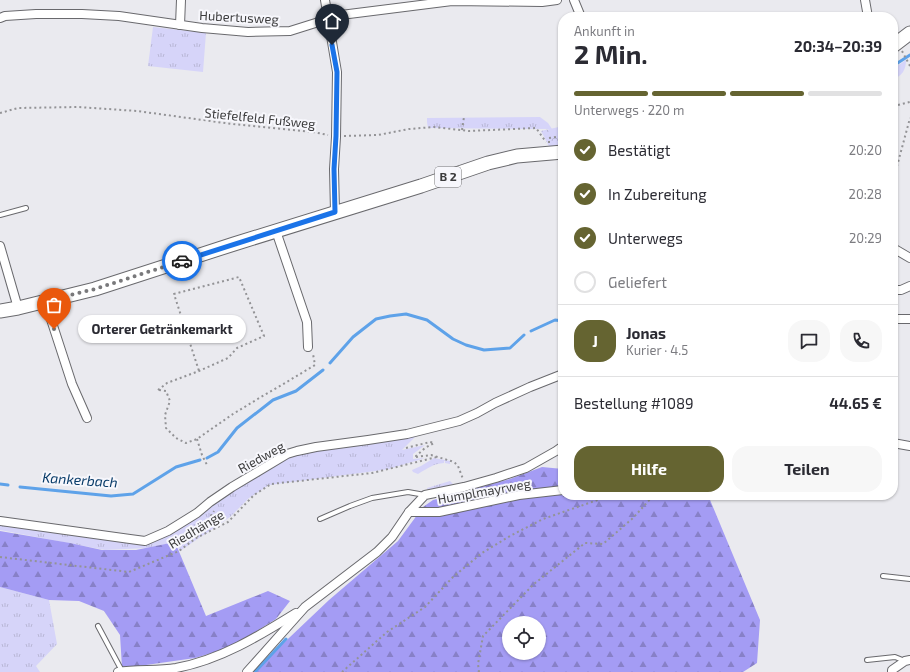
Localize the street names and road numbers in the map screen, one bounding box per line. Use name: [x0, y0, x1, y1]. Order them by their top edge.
street label: Hubertusweg: [199, 7, 279, 27]
street label: Stiefelfeld Fußweg: [204, 104, 316, 132]
road number: B 2: [435, 167, 461, 187]
street label: Riedweg: [235, 438, 287, 476]
street label: Humplmayrweg: [436, 475, 532, 507]
street label: Riedhänge: [165, 506, 227, 552]

